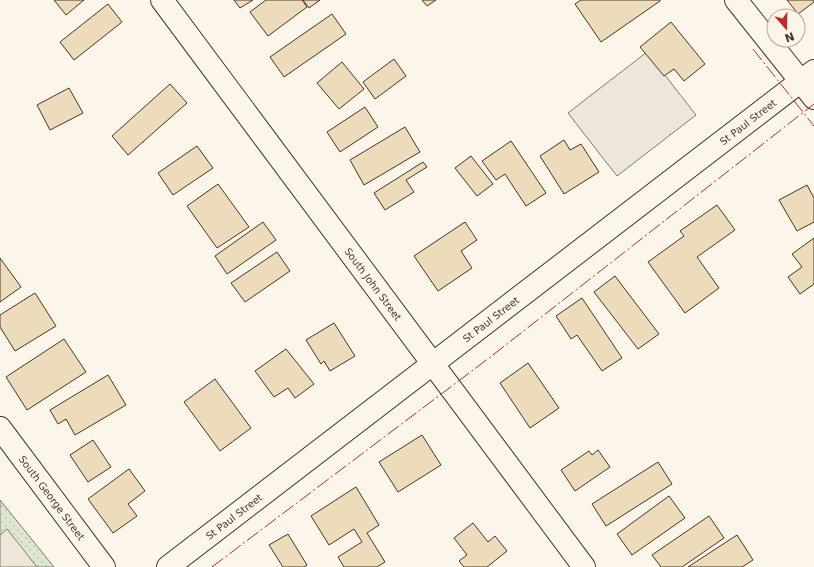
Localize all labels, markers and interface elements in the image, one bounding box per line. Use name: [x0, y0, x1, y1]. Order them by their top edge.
north arrow: [766, 8, 806, 48]
text: N: [783, 29, 796, 45]
street label: St Paul Street: [718, 97, 778, 147]
street label: South John Street: [342, 246, 404, 323]
street label: St Paul Street: [461, 294, 521, 345]
street label: South George Street: [17, 454, 87, 542]
street label: St Paul Street: [204, 492, 264, 542]

